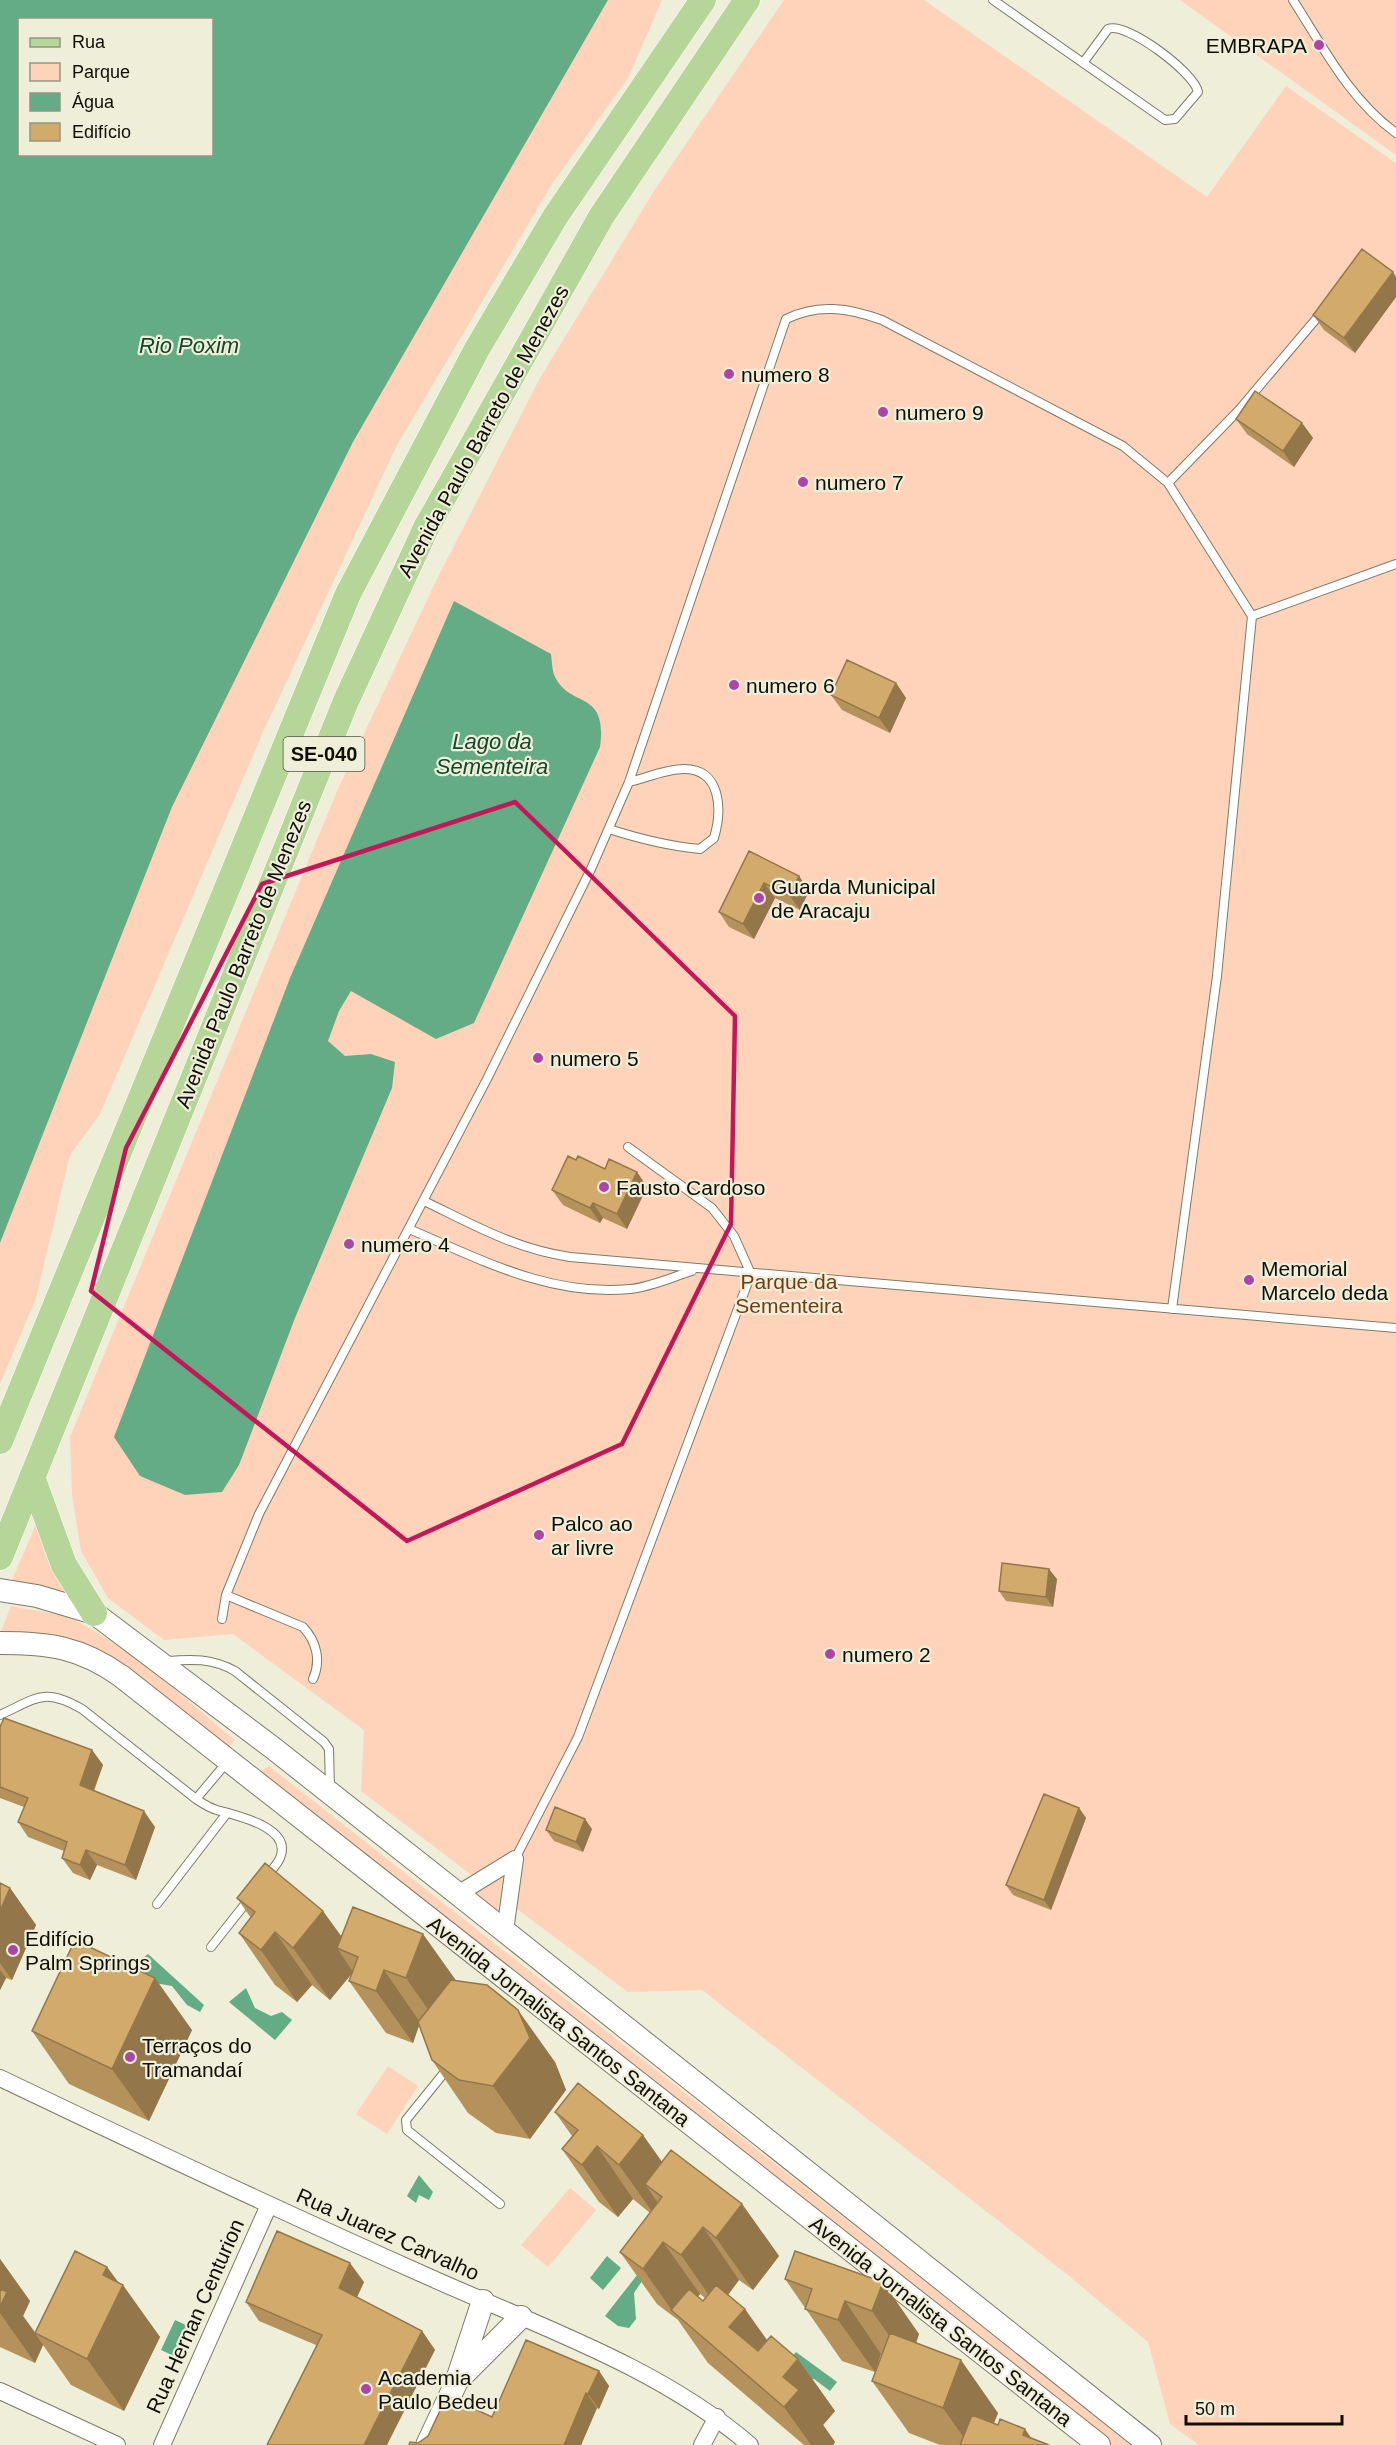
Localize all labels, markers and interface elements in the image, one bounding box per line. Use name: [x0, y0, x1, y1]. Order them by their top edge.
legend: [18, 18, 213, 156]
text: Rua: [72, 32, 106, 52]
place label: EMBRAPA: [1206, 34, 1307, 57]
marker: EMBRAPA: [1312, 38, 1326, 52]
text: Parque: [72, 62, 130, 82]
text: Água: [72, 92, 115, 112]
text: Edifício: [72, 122, 131, 142]
street label: Avenida Paulo Barreto de Menezes: [393, 281, 573, 581]
water label: Rio Poxim: [139, 333, 239, 358]
place label: numero 8: [741, 363, 830, 386]
marker: numero 8: [722, 367, 736, 381]
place label: numero 9: [895, 401, 984, 424]
marker: numero 9: [876, 405, 890, 419]
place label: numero 7: [815, 471, 904, 494]
marker: numero 7: [796, 475, 810, 489]
place label: numero 6: [746, 674, 835, 697]
marker: numero 6: [727, 678, 741, 692]
water label: Lago da Sementeira: [436, 729, 548, 779]
road number: SE-040: [284, 737, 364, 771]
street label: Avenida Paulo Barreto de Menezes: [171, 797, 315, 1111]
place label: Guarda Municipal de Aracaju: [771, 875, 936, 922]
marker: Guarda Municipal de Aracaju: [752, 891, 766, 905]
place label: numero 5: [550, 1047, 639, 1070]
marker: numero 5: [531, 1051, 545, 1065]
place label: Fausto Cardoso: [616, 1176, 765, 1199]
marker: Fausto Cardoso: [597, 1180, 611, 1194]
place label: numero 4: [361, 1233, 450, 1256]
marker: numero 4: [342, 1237, 356, 1251]
place label: Memorial Marcelo deda: [1261, 1257, 1389, 1304]
park label: Parque da Sementeira: [735, 1270, 843, 1317]
marker: Memorial Marcelo deda: [1242, 1273, 1256, 1287]
place label: Palco ao ar livre: [551, 1512, 633, 1559]
marker: Palco ao ar livre: [532, 1528, 546, 1542]
place label: numero 2: [842, 1643, 931, 1666]
marker: numero 2: [823, 1647, 837, 1661]
street label: Avenida Jornalista Santos Santana: [423, 1911, 695, 2131]
place label: Edifício Palm Springs: [25, 1927, 150, 1974]
marker: Edifício Palm Springs: [6, 1943, 20, 1957]
place label: Terraços do Tramandaí: [142, 2034, 252, 2081]
marker: Terraços do Tramandaí: [123, 2050, 137, 2064]
street label: Rua Juarez Carvalho: [293, 2183, 483, 2285]
street label: Avenida Jornalista Santos Santana: [805, 2211, 1077, 2431]
street label: Rua Hernan Centurion: [142, 2215, 248, 2417]
place label: Academia Paulo Bedeu: [378, 2366, 498, 2413]
marker: Academia Paulo Bedeu: [359, 2382, 373, 2396]
scale bar: [1186, 2388, 1342, 2426]
text: 50 m: [1195, 2399, 1235, 2419]

